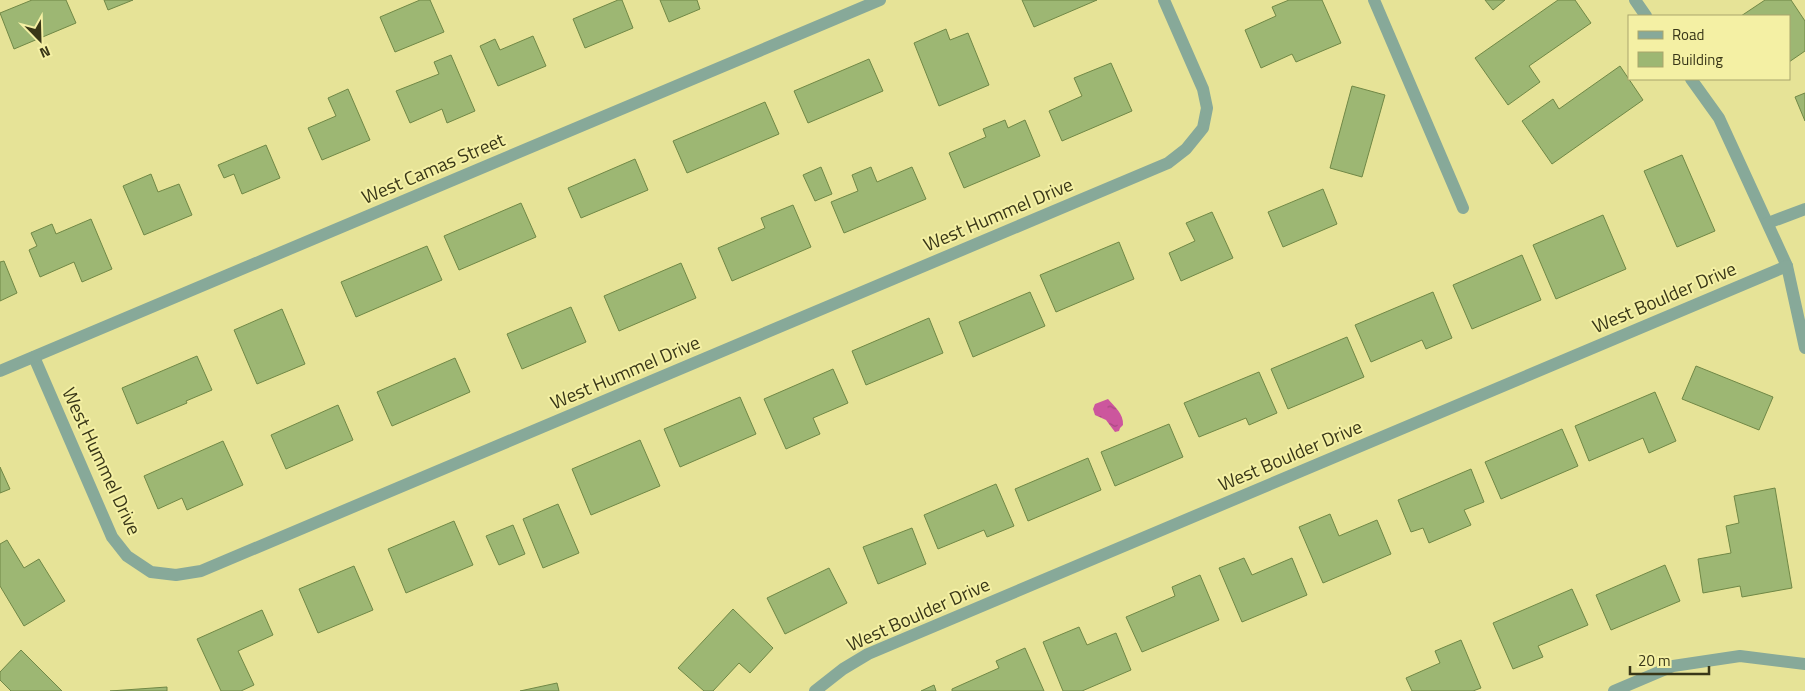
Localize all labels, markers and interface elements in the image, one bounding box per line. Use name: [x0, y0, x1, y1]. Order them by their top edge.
north arrow: [15, 15, 65, 65]
legend: [1628, 15, 1790, 80]
text: Road: [1672, 23, 1704, 46]
text: N: [37, 41, 54, 64]
text: Building: [1672, 48, 1723, 71]
street label: West Camas Street: [357, 124, 509, 211]
street label: West Hummel Drive: [918, 169, 1077, 258]
street label: West Boulder Drive: [1587, 253, 1740, 340]
street label: West Hummel Drive: [545, 327, 704, 416]
street label: West Hummel Drive: [55, 382, 149, 539]
street label: West Boulder Drive: [1213, 411, 1366, 498]
street label: West Boulder Drive: [842, 569, 994, 658]
scale bar: [1630, 644, 1709, 676]
text: 20 m: [1638, 649, 1671, 672]

